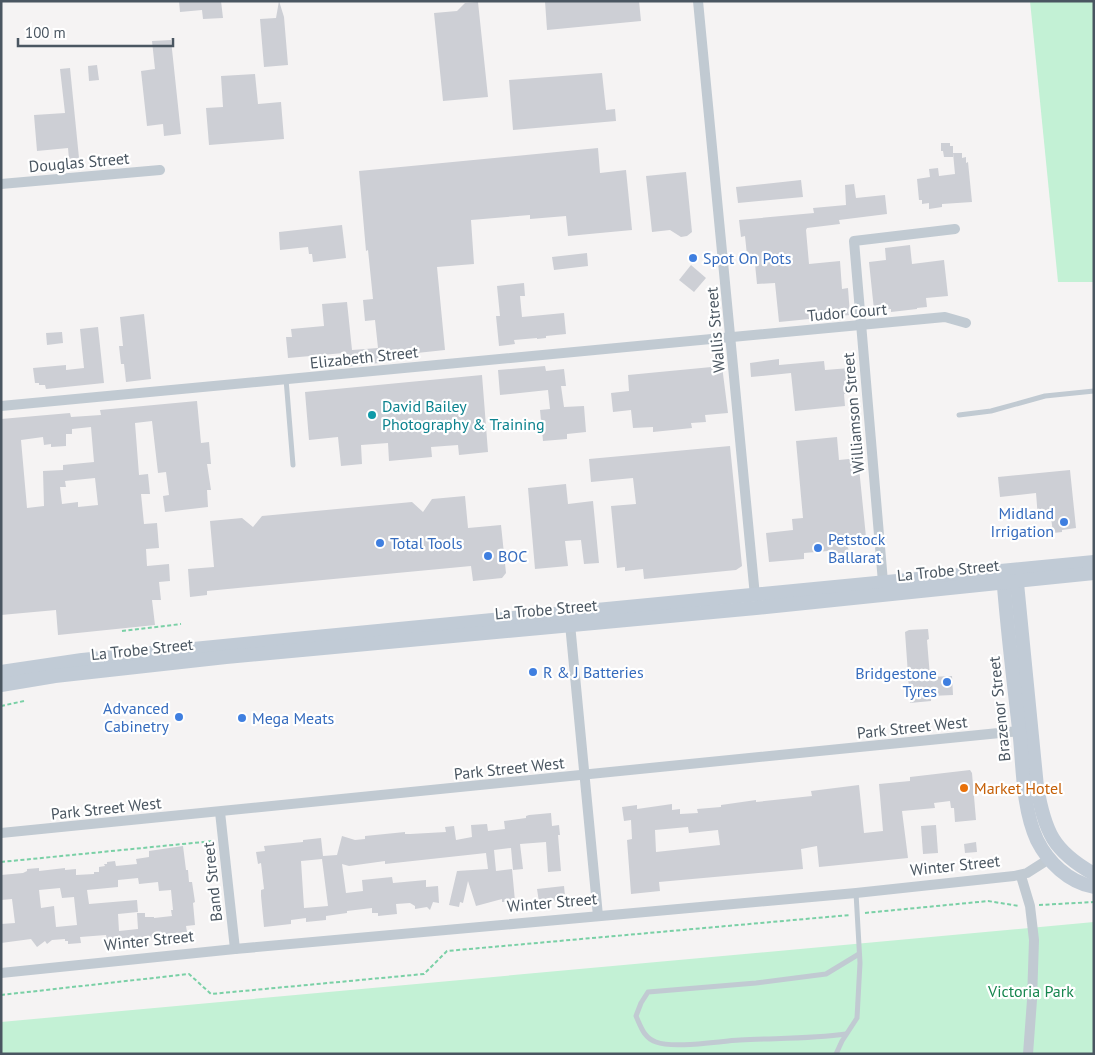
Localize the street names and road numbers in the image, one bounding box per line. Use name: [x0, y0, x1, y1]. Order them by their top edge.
street label: Douglas Street: [28, 148, 131, 176]
street label: Wallis Street: [701, 286, 729, 374]
street label: Tudor Court: [806, 299, 888, 325]
street label: Elizabeth Street: [309, 341, 420, 373]
street label: Williamson Street: [838, 351, 868, 474]
street label: La Trobe Street: [896, 555, 1001, 585]
street label: La Trobe Street: [494, 595, 599, 623]
street label: La Trobe Street: [90, 634, 195, 664]
street label: Brazenor Street: [983, 655, 1014, 763]
street label: Park Street West: [856, 711, 969, 743]
street label: Park Street West: [453, 752, 566, 784]
street label: Park Street West: [50, 792, 163, 824]
street label: Band Street: [198, 841, 226, 923]
street label: Winter Street: [909, 850, 1001, 880]
street label: Winter Street: [506, 888, 598, 916]
street label: Winter Street: [103, 925, 195, 955]

